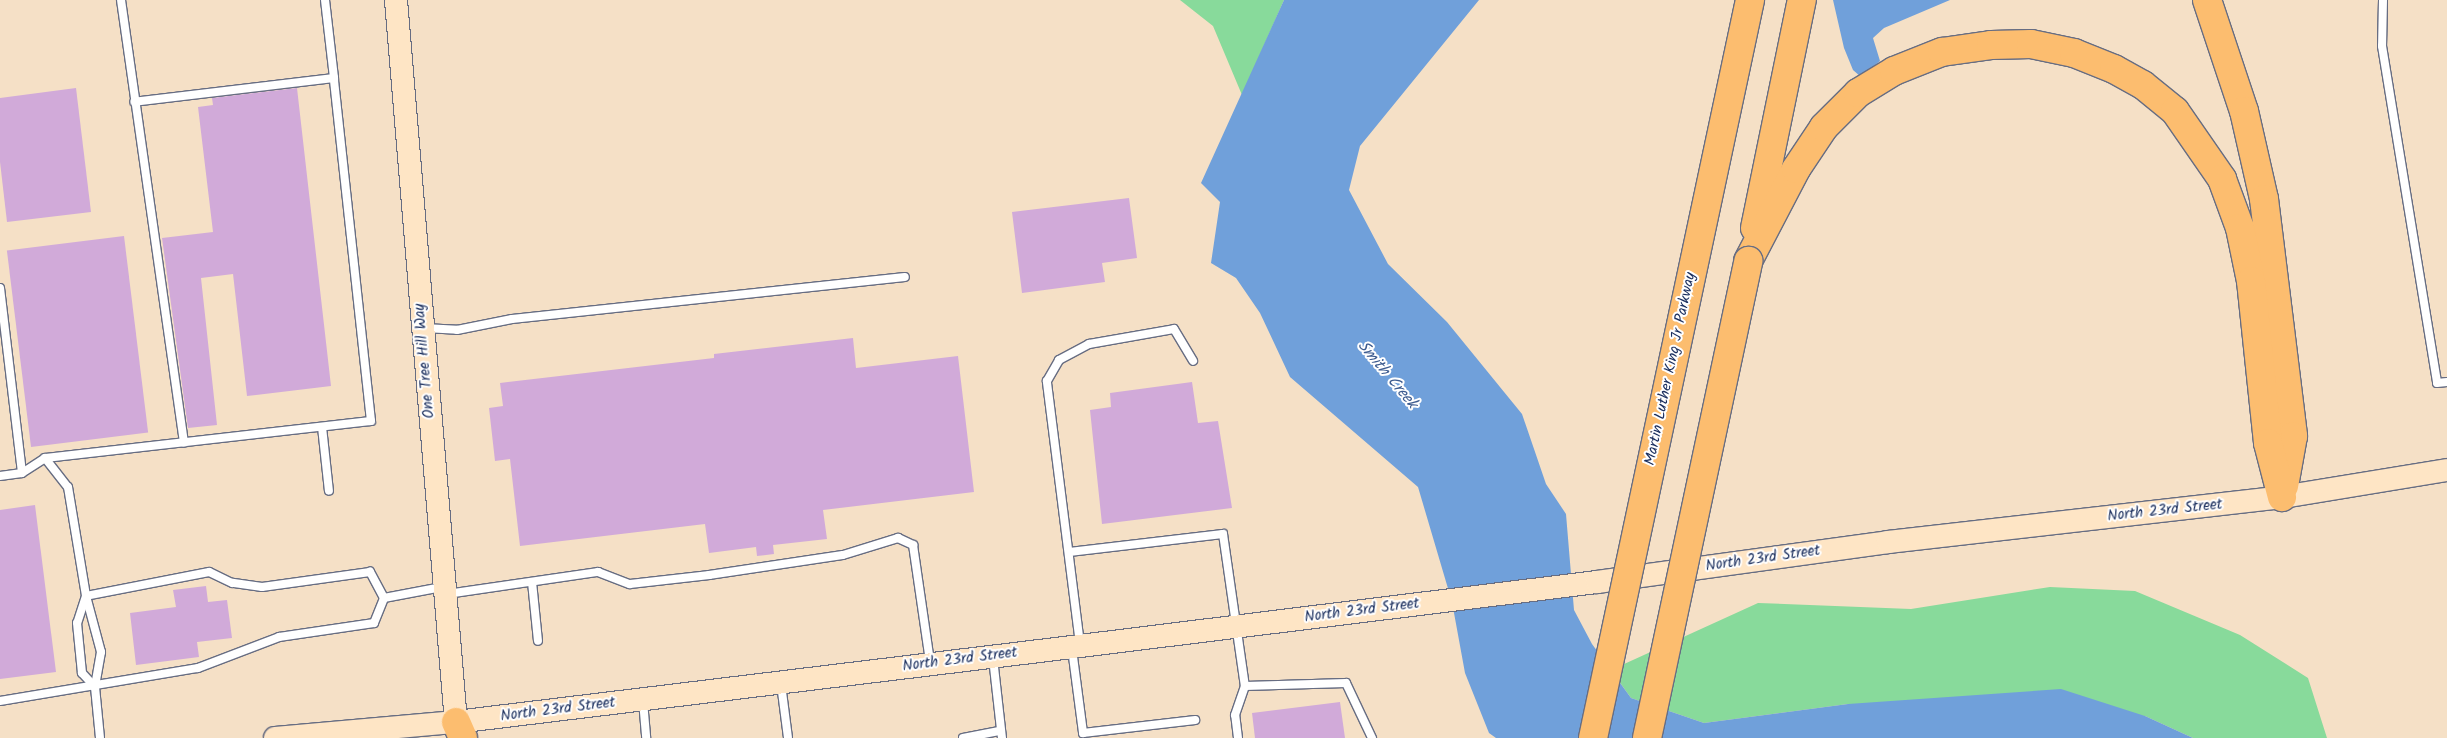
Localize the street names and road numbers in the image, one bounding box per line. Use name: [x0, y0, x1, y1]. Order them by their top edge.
street label: Martin Luther King Jr Parkway: [1642, 271, 1700, 467]
street label: One Tree Hill Way: [411, 303, 439, 419]
street label: North 23rd Street: [2107, 496, 2223, 526]
street label: North 23rd Street: [1705, 542, 1821, 576]
street label: North 23rd Street: [1304, 595, 1420, 627]
street label: North 23rd Street: [902, 644, 1018, 676]
street label: North 23rd Street: [500, 694, 616, 726]

